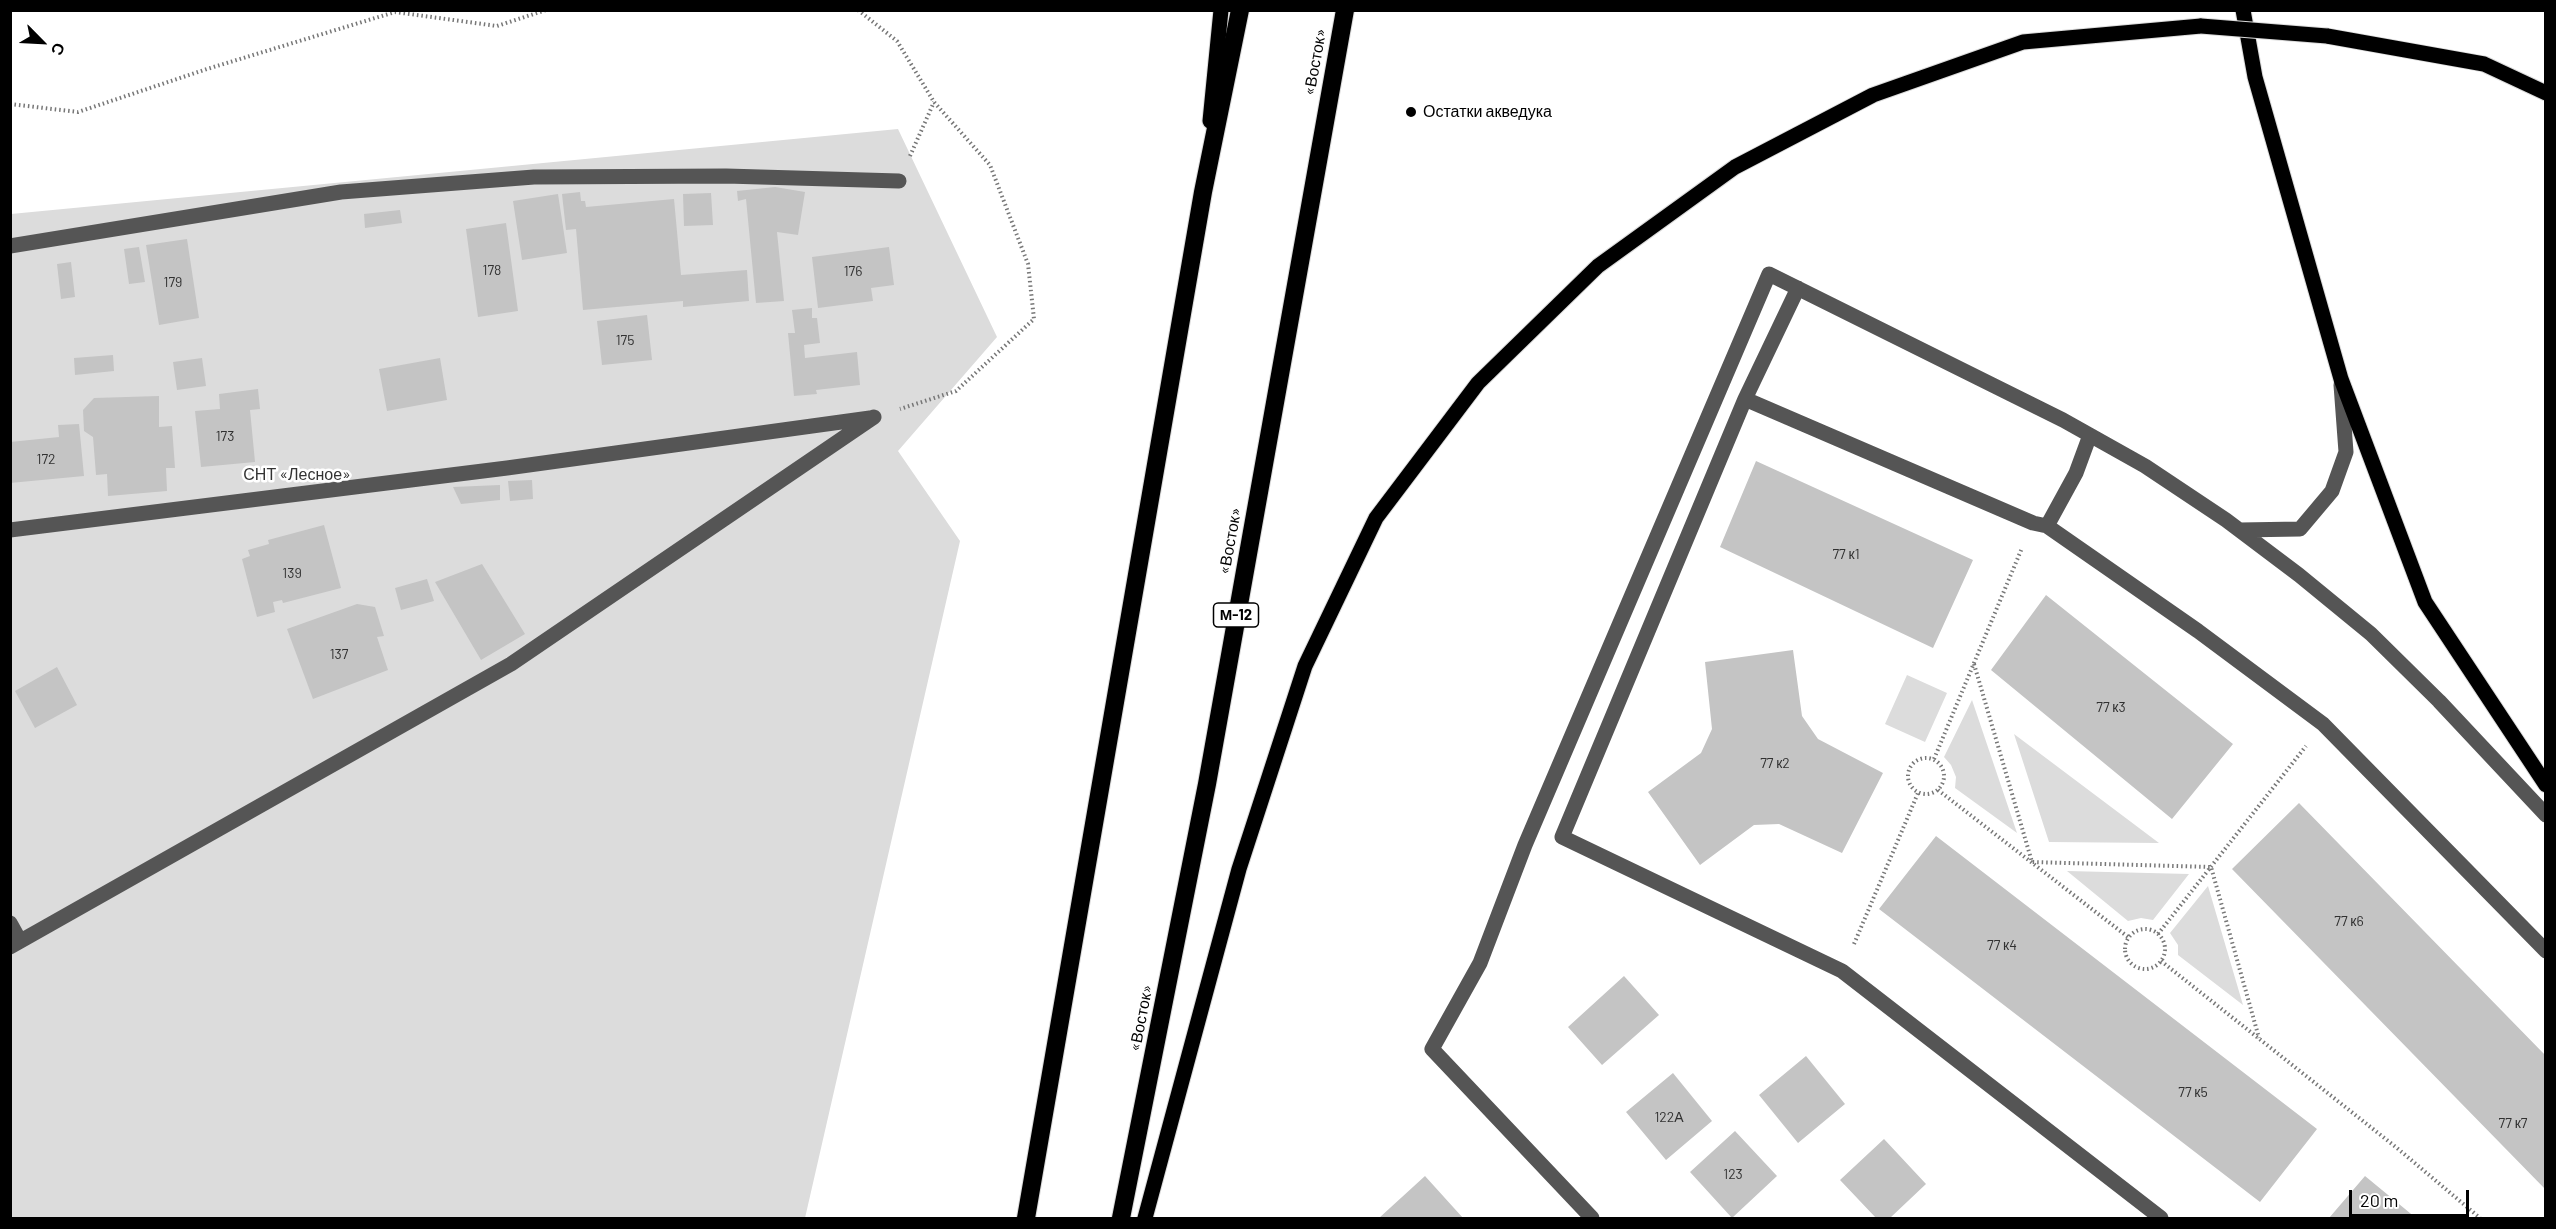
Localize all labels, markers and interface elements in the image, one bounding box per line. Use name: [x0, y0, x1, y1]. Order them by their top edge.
north arrow: [12, 12, 72, 72]
street label: «Восток»: [1300, 27, 1330, 97]
text: С: [48, 40, 70, 59]
place label: Остатки акведука: [1423, 102, 1552, 122]
marker: Остатки акведука: [1404, 105, 1418, 119]
house number: 178: [483, 262, 501, 278]
house number: 176: [844, 263, 862, 279]
house number: 179: [164, 274, 182, 290]
house number: 175: [616, 332, 634, 348]
house number: 173: [216, 428, 234, 444]
house number: 172: [36, 451, 56, 467]
park label: СНТ «Лесное»: [243, 465, 351, 485]
street label: «Восток»: [1215, 506, 1245, 576]
house number: 77 к1: [1832, 546, 1860, 562]
house number: 139: [282, 565, 302, 581]
road number: М-12: [1214, 603, 1258, 627]
house number: 137: [330, 646, 348, 662]
house number: 77 к3: [2096, 699, 2126, 715]
house number: 77 к2: [1760, 755, 1790, 771]
house number: 77 к6: [2334, 913, 2364, 929]
house number: 77 к4: [1987, 937, 2017, 953]
street label: «Восток»: [1125, 983, 1157, 1053]
house number: 77 к5: [2178, 1084, 2208, 1100]
house number: 122А: [1654, 1109, 1684, 1125]
house number: 77 к7: [2499, 1115, 2527, 1131]
house number: 123: [1723, 1166, 1743, 1182]
scale bar: [2352, 1178, 2472, 1216]
text: 20 m: [2360, 1189, 2398, 1211]

